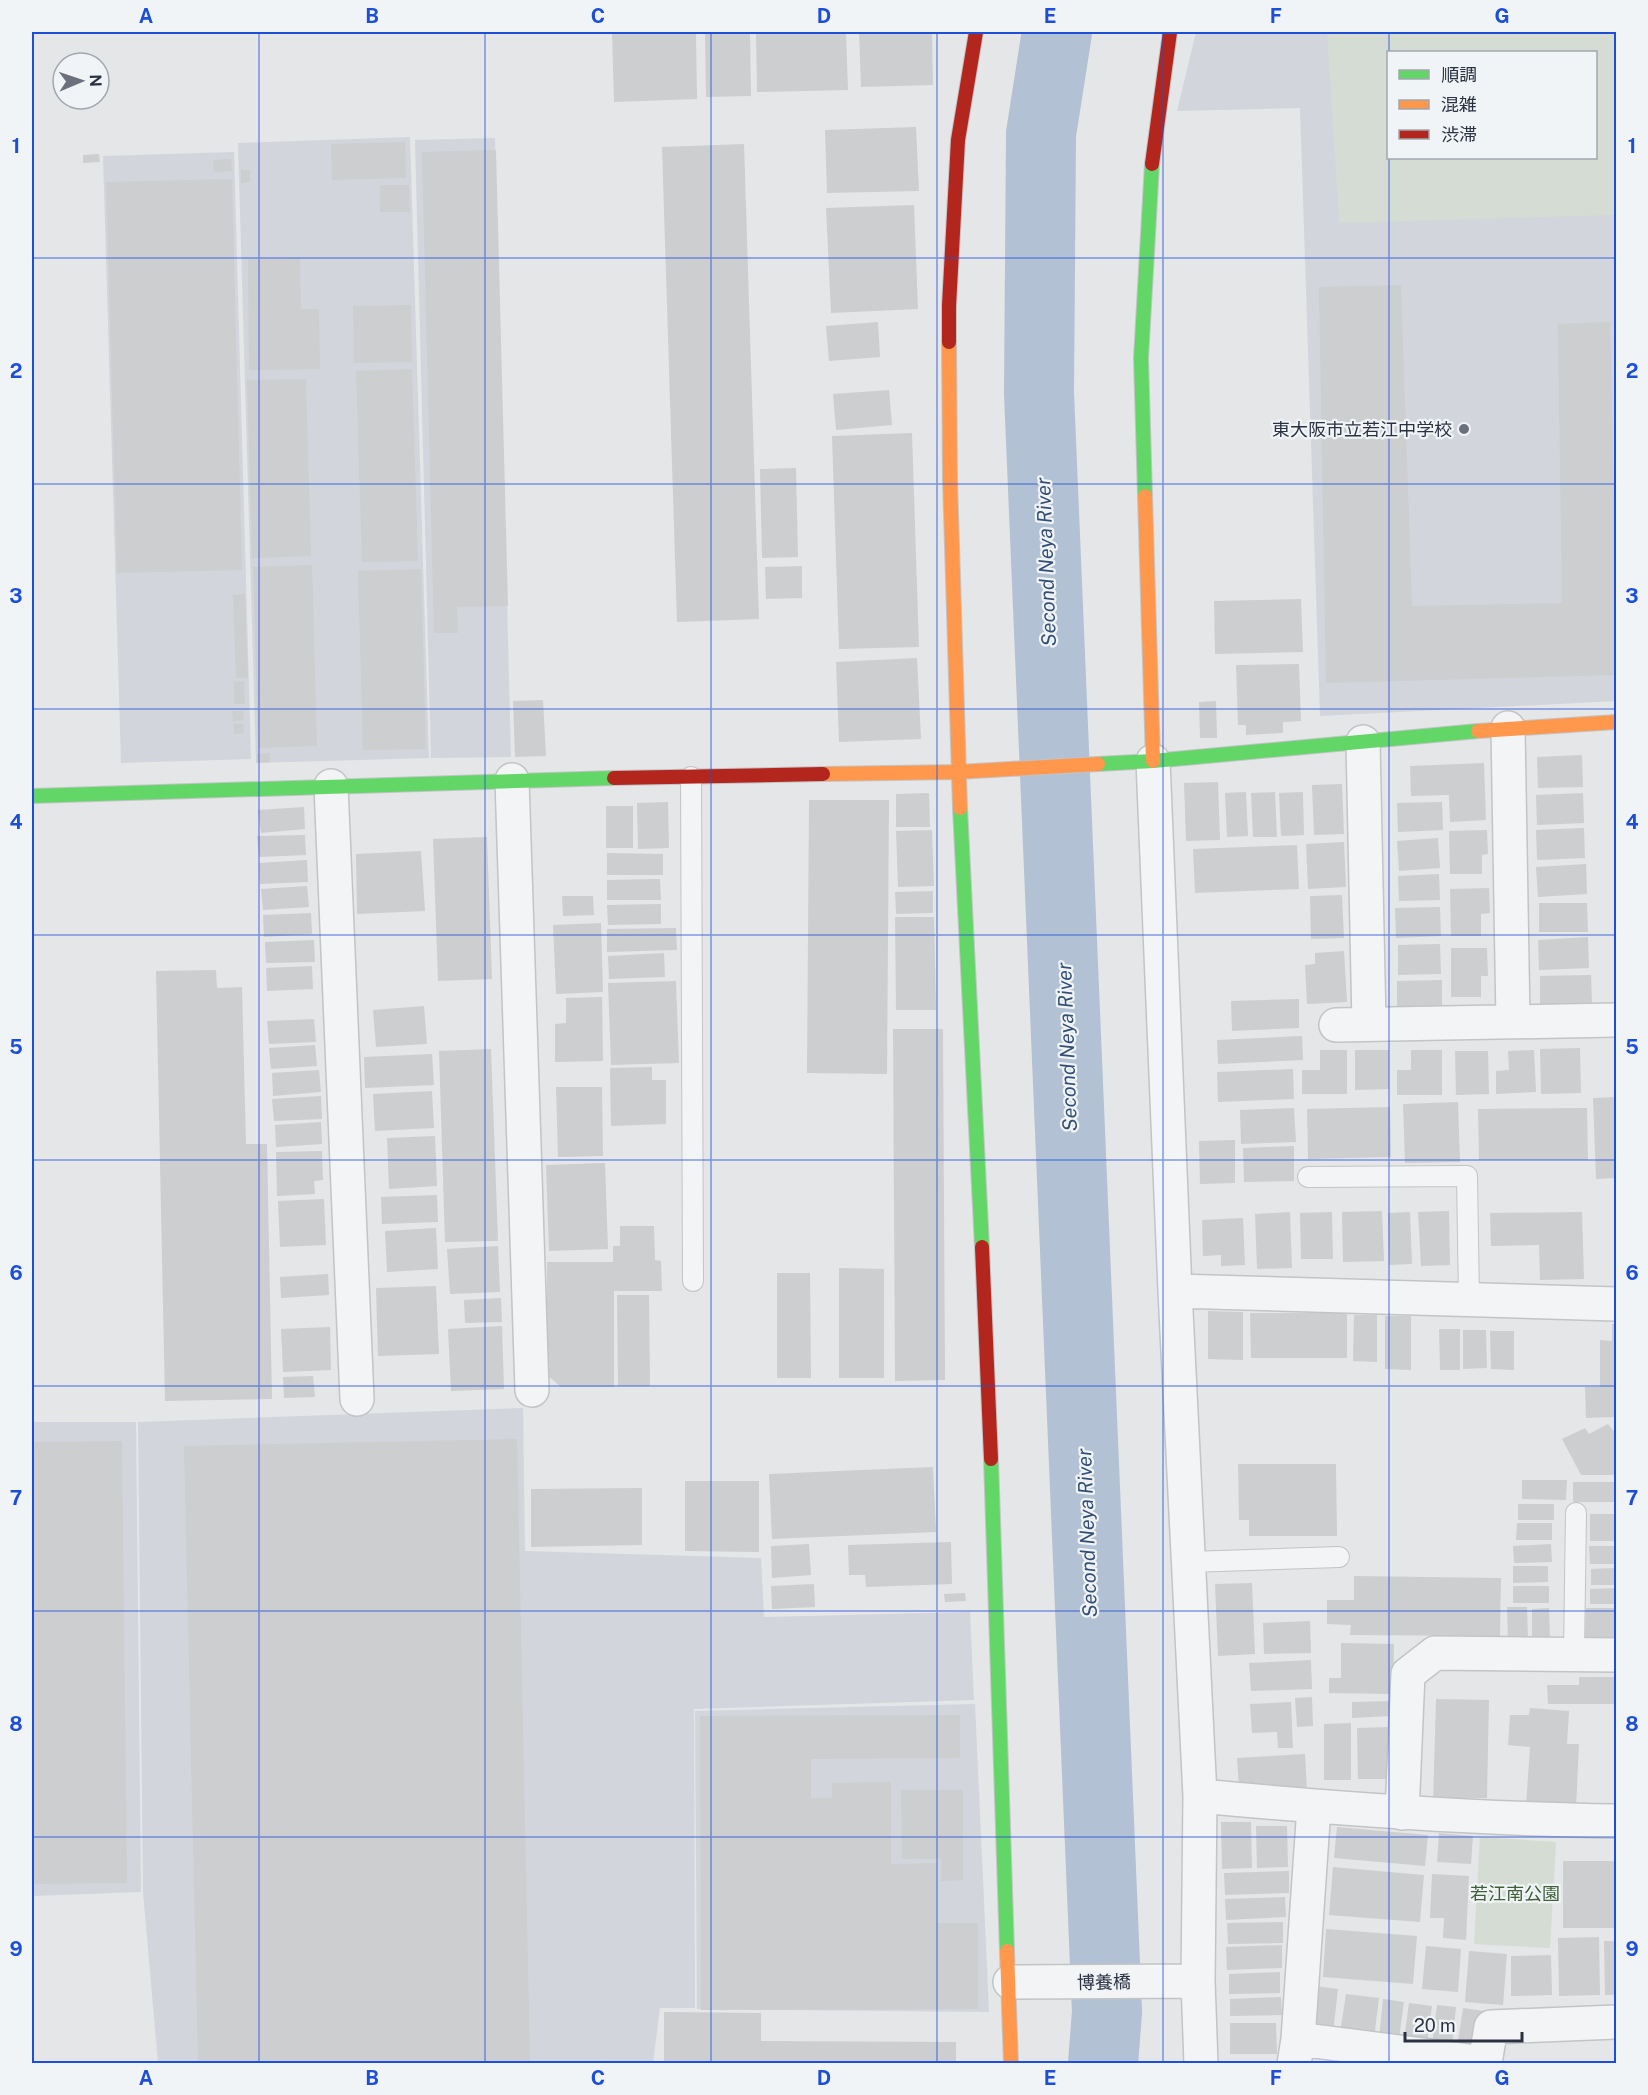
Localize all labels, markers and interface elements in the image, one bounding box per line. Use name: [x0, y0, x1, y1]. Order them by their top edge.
text: A: [139, 4, 153, 28]
text: B: [365, 4, 379, 28]
text: C: [591, 4, 605, 28]
text: D: [817, 4, 831, 28]
text: E: [1044, 4, 1056, 28]
text: F: [1270, 4, 1282, 28]
text: G: [1494, 4, 1510, 28]
north arrow: [51, 51, 111, 111]
legend: [1387, 51, 1597, 159]
text: 順調: [1441, 64, 1477, 85]
text: N: [86, 74, 105, 87]
text: 混雑: [1441, 94, 1477, 115]
text: 渋滞: [1441, 124, 1477, 145]
text: 1: [12, 134, 20, 158]
text: 1: [1628, 134, 1636, 158]
text: 2: [10, 359, 22, 383]
text: 2: [1626, 359, 1638, 383]
place label: 東大阪市立若江中学校: [1272, 419, 1452, 440]
marker: 東大阪市立若江中学校: [1457, 422, 1471, 436]
water label: Second Neya River: [1031, 477, 1061, 647]
text: 3: [9, 584, 23, 608]
text: 3: [1625, 584, 1639, 608]
text: 4: [9, 810, 23, 834]
text: 4: [1625, 810, 1639, 834]
water label: Second Neya River: [1052, 962, 1082, 1132]
text: 5: [9, 1035, 23, 1059]
text: 5: [1625, 1035, 1639, 1059]
text: 6: [9, 1261, 23, 1285]
text: 6: [1625, 1261, 1639, 1285]
water label: Second Neya River: [1072, 1448, 1102, 1618]
text: 7: [10, 1486, 22, 1510]
text: 7: [1626, 1486, 1638, 1510]
text: 8: [9, 1712, 23, 1736]
text: 8: [1625, 1712, 1639, 1736]
park label: 若江南公園: [1470, 1883, 1560, 1904]
text: 9: [9, 1937, 23, 1961]
text: 9: [1625, 1937, 1639, 1961]
street label: 博養橋: [1077, 1971, 1131, 1993]
scale bar: [1405, 2005, 1522, 2043]
text: 20 m: [1414, 2015, 1456, 2036]
text: A: [139, 2066, 153, 2090]
text: B: [365, 2066, 379, 2090]
text: C: [591, 2066, 605, 2090]
text: D: [817, 2066, 831, 2090]
text: E: [1044, 2066, 1056, 2090]
text: F: [1270, 2066, 1282, 2090]
text: G: [1494, 2066, 1510, 2090]

